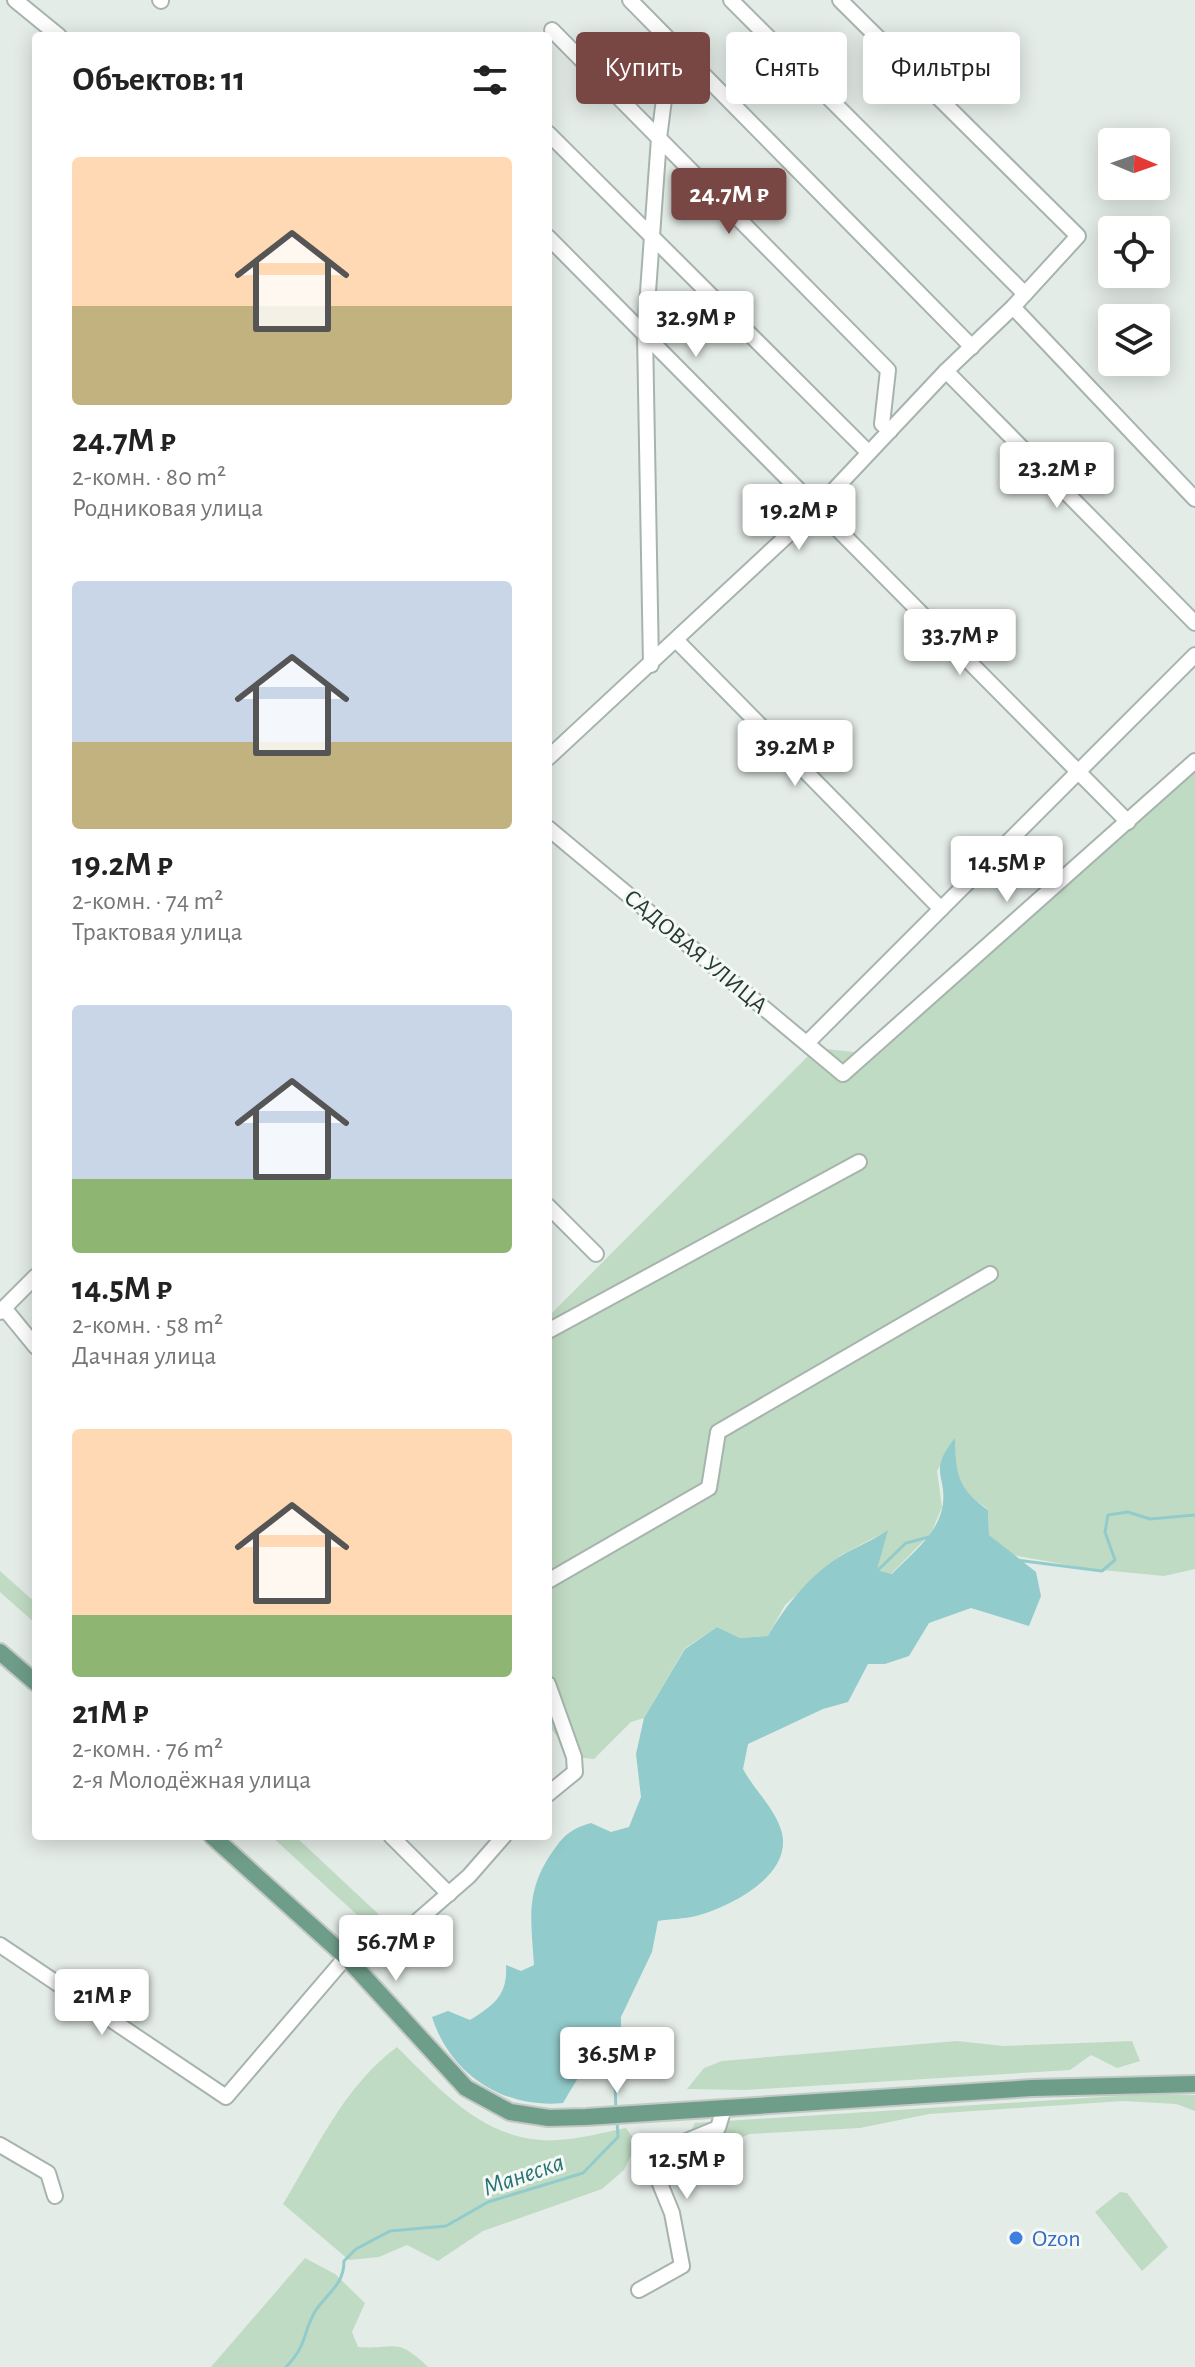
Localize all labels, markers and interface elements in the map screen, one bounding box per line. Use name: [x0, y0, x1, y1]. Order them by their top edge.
chip: Купить: [576, 32, 710, 104]
chip: Снять: [726, 32, 847, 104]
chip: Фильтры: [863, 32, 1020, 104]
icon: filters: [468, 58, 512, 102]
text: Объектов: 11: [72, 63, 246, 97]
north arrow: [1098, 128, 1170, 200]
map controls: [1098, 128, 1170, 376]
pin: 24.7M ₽: [655, 168, 803, 236]
text: 24.7M ₽: [689, 181, 769, 207]
icon: home: [220, 209, 364, 353]
button: locate: [1098, 216, 1170, 288]
pin: 32.9M ₽: [622, 291, 770, 359]
text: 32.9M ₽: [657, 304, 735, 330]
button: layers: [1098, 304, 1170, 376]
text: 24.7M ₽: [72, 424, 176, 458]
pin: 23.2M ₽: [983, 442, 1131, 510]
text: 23.2M ₽: [1018, 455, 1096, 481]
text: 2-комн. · 80 m²: [72, 464, 226, 490]
pin: 19.2M ₽: [725, 484, 873, 552]
text: Родниковая улица: [72, 495, 263, 521]
text: 19.2M ₽: [761, 497, 837, 523]
pin: 33.7M ₽: [886, 609, 1034, 677]
text: 33.7M ₽: [922, 622, 998, 648]
icon: home: [220, 633, 364, 777]
pin: 39.2M ₽: [721, 720, 869, 788]
text: 39.2M ₽: [756, 733, 834, 759]
pin: 14.5M ₽: [933, 836, 1081, 904]
text: 19.2M ₽: [72, 848, 173, 882]
text: 14.5M ₽: [969, 849, 1045, 875]
street label: САДОВАЯ УЛИЦА: [619, 885, 772, 1018]
text: 2-комн. · 74 m²: [72, 888, 223, 914]
text: Трактовая улица: [72, 919, 243, 945]
icon: home: [220, 1057, 364, 1201]
text: 14.5M ₽: [72, 1272, 172, 1306]
text: 2-комн. · 58 m²: [72, 1312, 223, 1338]
text: Дачная улица: [72, 1343, 216, 1369]
icon: home: [220, 1481, 364, 1625]
text: 21M ₽: [72, 1696, 148, 1730]
text: 2-комн. · 76 m²: [72, 1736, 223, 1762]
text: 2-я Молодёжная улица: [72, 1767, 311, 1793]
pin: 56.7M ₽: [322, 1915, 470, 1983]
text: 56.7M ₽: [357, 1928, 435, 1954]
pin: 21M ₽: [46, 1969, 158, 2037]
text: 21M ₽: [73, 1982, 131, 2008]
pin: 36.5M ₽: [543, 2027, 691, 2095]
text: 36.5M ₽: [578, 2040, 656, 2066]
pin: 12.5M ₽: [613, 2133, 761, 2201]
text: 12.5M ₽: [649, 2146, 725, 2172]
water label: Манеска: [480, 2149, 567, 2201]
place label: Ozon: [1032, 2227, 1081, 2251]
marker: Ozon: [1007, 2229, 1025, 2247]

